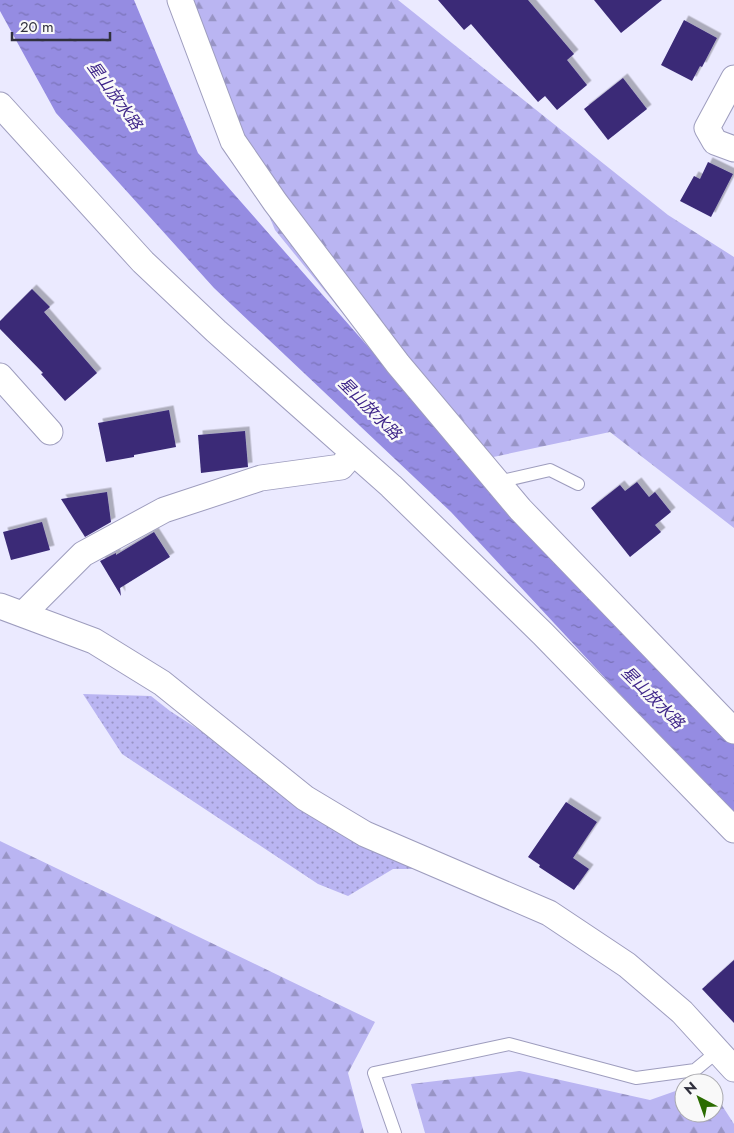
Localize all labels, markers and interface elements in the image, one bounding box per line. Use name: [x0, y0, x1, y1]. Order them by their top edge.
scale bar: [12, 10, 110, 42]
text: 20 m: [20, 16, 54, 38]
water label: 星山放水路: [82, 56, 149, 136]
water label: 星山放水路: [333, 372, 407, 446]
water label: 星山放水路: [616, 661, 690, 735]
north arrow: [674, 1073, 724, 1123]
text: N: [680, 1077, 701, 1099]

